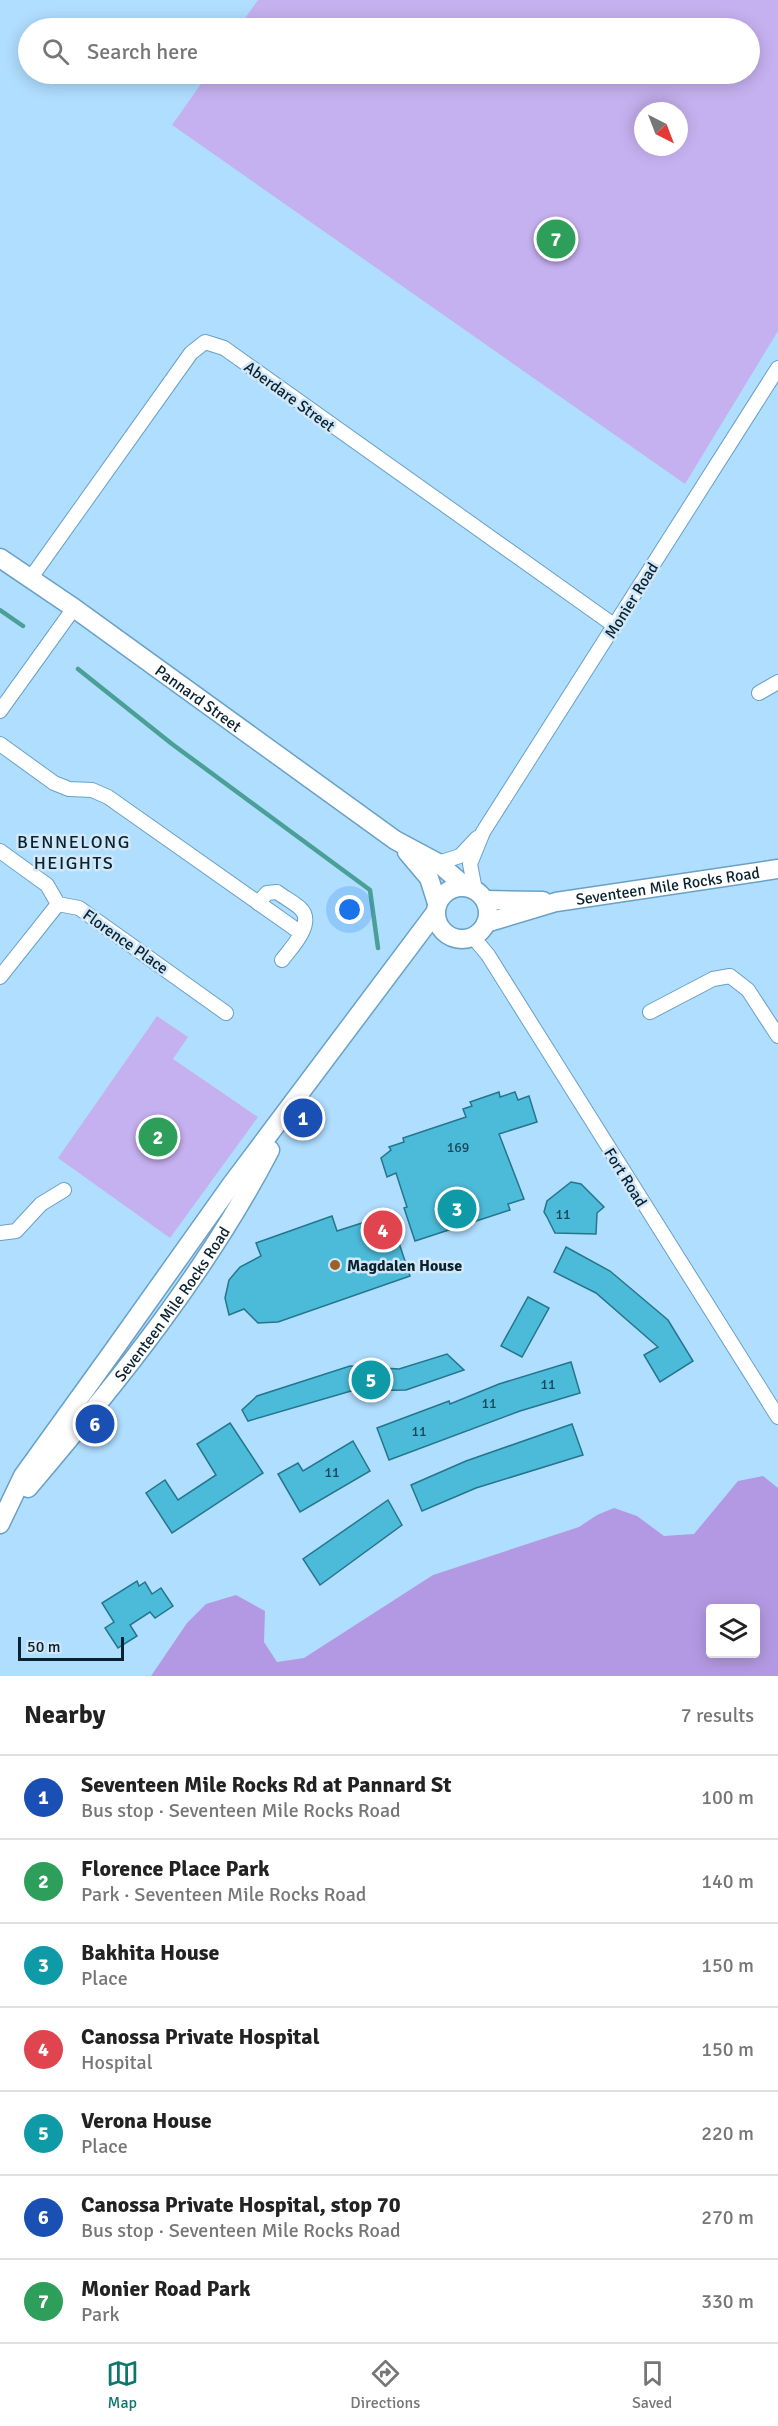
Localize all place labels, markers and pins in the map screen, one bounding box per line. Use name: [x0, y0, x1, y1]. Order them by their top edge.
pin: 7: [536, 216, 576, 262]
pin: 1: [284, 1096, 322, 1140]
pin: 2: [138, 1114, 178, 1160]
pin: 3: [438, 1186, 476, 1232]
pin: 4: [364, 1208, 403, 1252]
place label: Magdalen House: [347, 1256, 462, 1276]
marker: Magdalen House: [328, 1258, 342, 1272]
pin: 5: [352, 1358, 391, 1402]
pin: 6: [76, 1402, 115, 1446]

